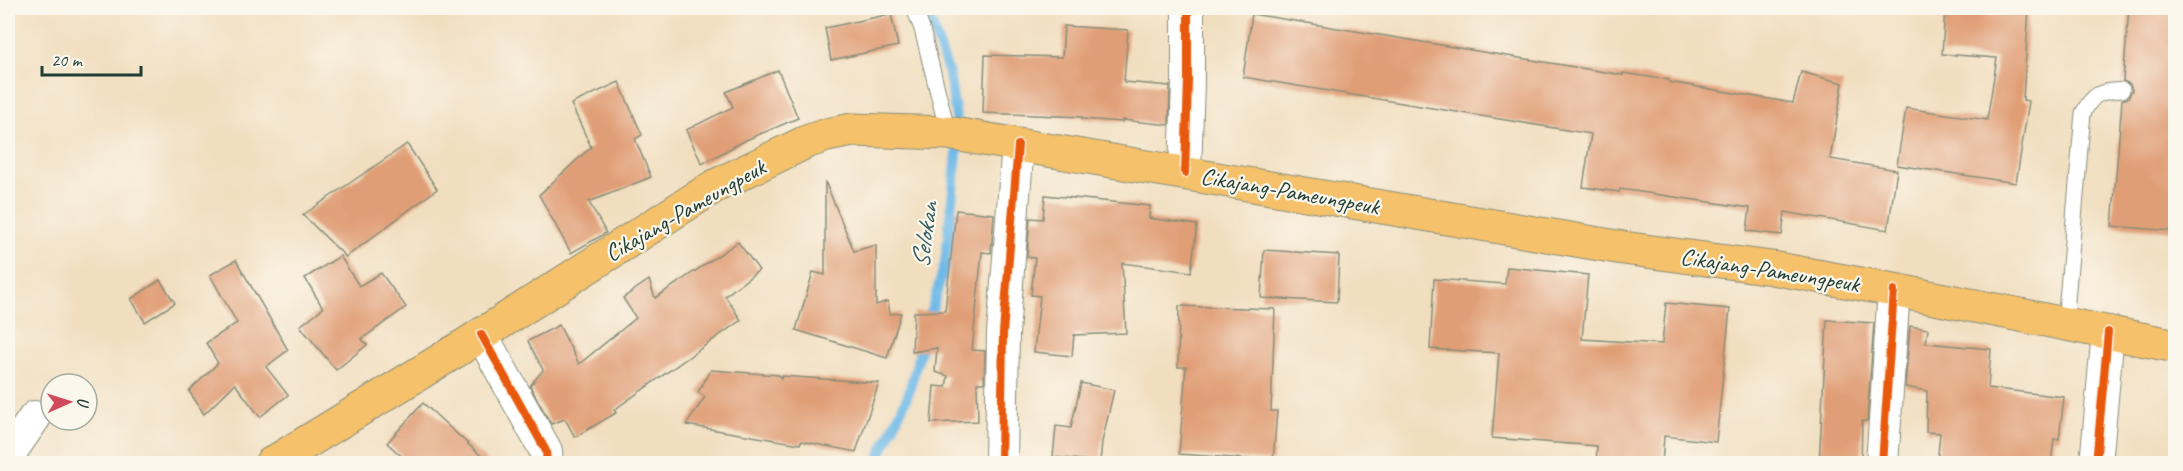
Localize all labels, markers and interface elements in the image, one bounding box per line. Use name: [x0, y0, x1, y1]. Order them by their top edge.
scale bar: [42, 39, 141, 77]
text: 20 m: [51, 49, 84, 71]
street label: Cikajang-Pameungpeuk: [599, 151, 773, 268]
street label: Cikajang-Pameungpeuk: [1198, 161, 1384, 222]
water label: Selokan: [904, 198, 946, 270]
street label: Cikajang-Pameungpeuk: [1678, 241, 1864, 299]
north arrow: [39, 372, 99, 432]
text: U: [73, 397, 93, 409]

